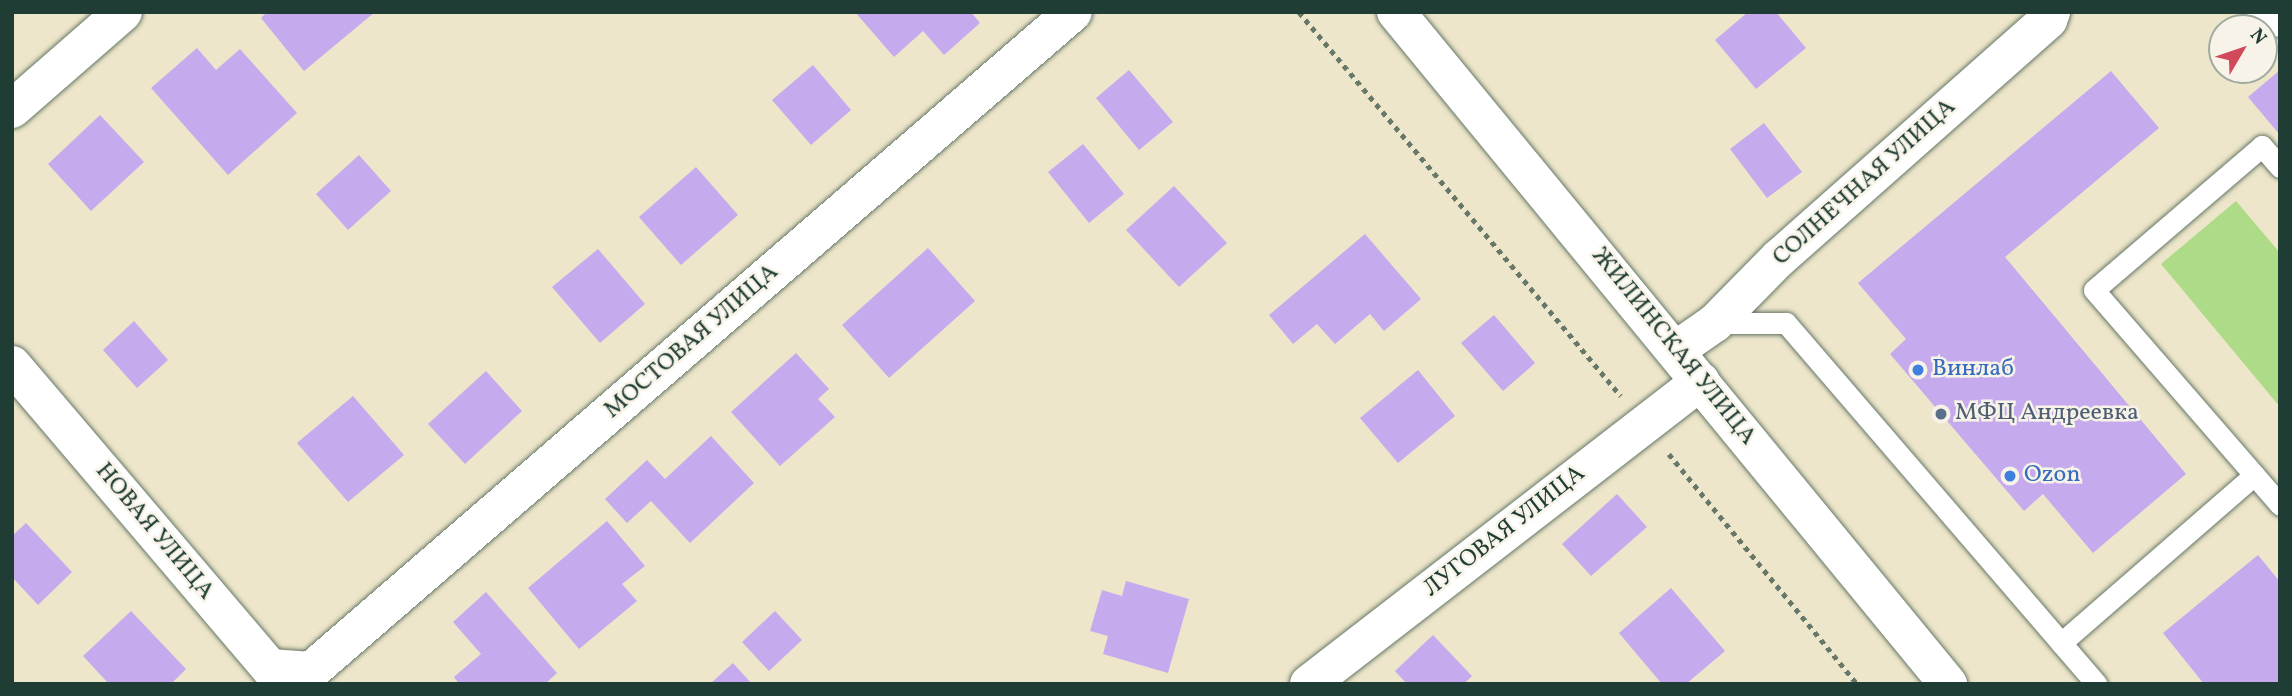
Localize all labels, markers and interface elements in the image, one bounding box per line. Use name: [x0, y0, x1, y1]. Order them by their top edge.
north arrow: [2208, 14, 2278, 84]
text: N: [2243, 23, 2272, 51]
street label: СОЛНЕЧНАЯ УЛИЦА: [1768, 93, 1962, 273]
street label: ЖИЛИНСКАЯ УЛИЦА: [1584, 242, 1762, 452]
street label: МОСТОВАЯ УЛИЦА: [599, 259, 785, 425]
place label: Винлаб: [1932, 356, 2014, 384]
marker: Винлаб: [1910, 362, 1926, 378]
place label: МФЦ Андреевка: [1955, 400, 2139, 428]
marker: МФЦ Андреевка: [1933, 406, 1949, 422]
street label: НОВАЯ УЛИЦА: [88, 458, 220, 606]
street label: ЛУГОВАЯ УЛИЦА: [1419, 460, 1591, 604]
place label: Ozon: [2024, 462, 2081, 490]
marker: Ozon: [2002, 468, 2018, 484]

